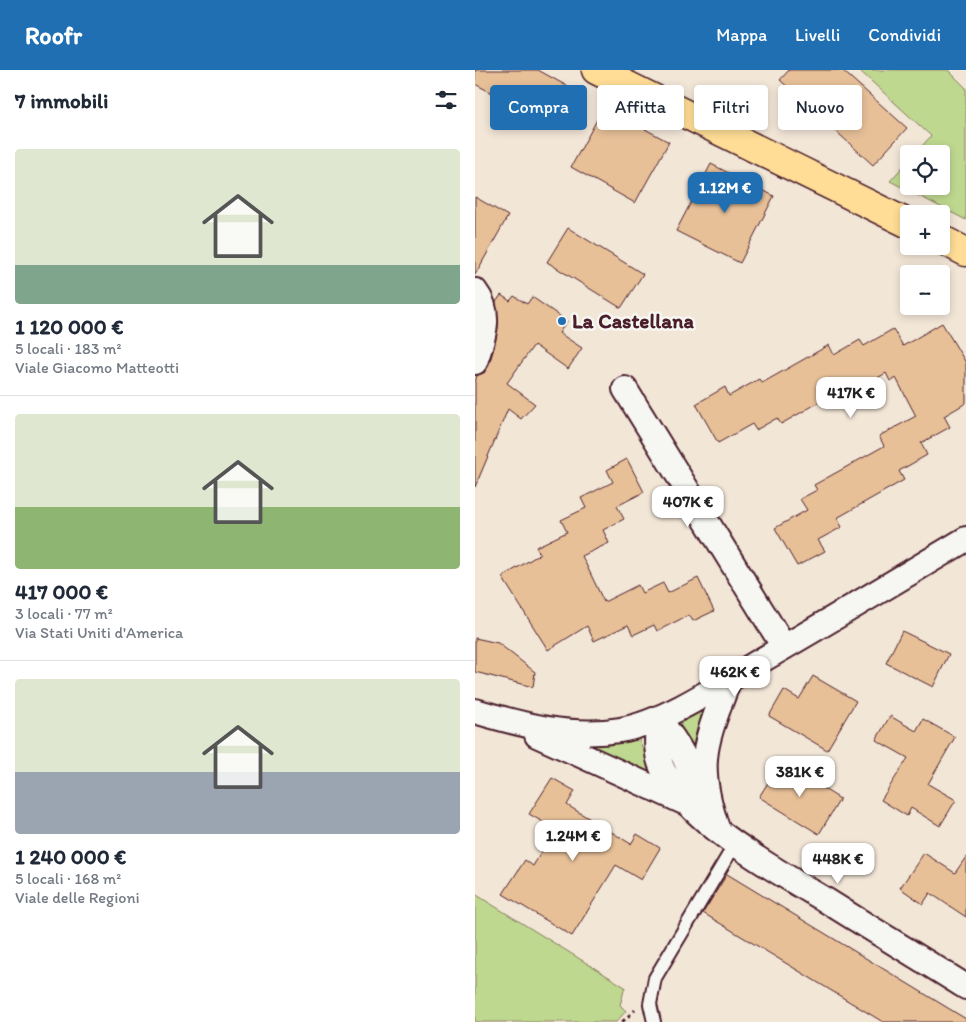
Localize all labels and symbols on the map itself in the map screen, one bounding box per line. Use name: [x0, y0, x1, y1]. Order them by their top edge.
pin: 1.12M €: [679, 172, 771, 214]
place label: La Castellana: [572, 308, 694, 333]
marker: La Castellana: [556, 315, 568, 327]
pin: 417K €: [810, 376, 892, 419]
pin: 407K €: [647, 486, 729, 528]
pin: 462K €: [694, 656, 776, 698]
pin: 381K €: [759, 756, 841, 798]
pin: 1.24M €: [527, 820, 619, 862]
pin: 448K €: [797, 842, 879, 885]

